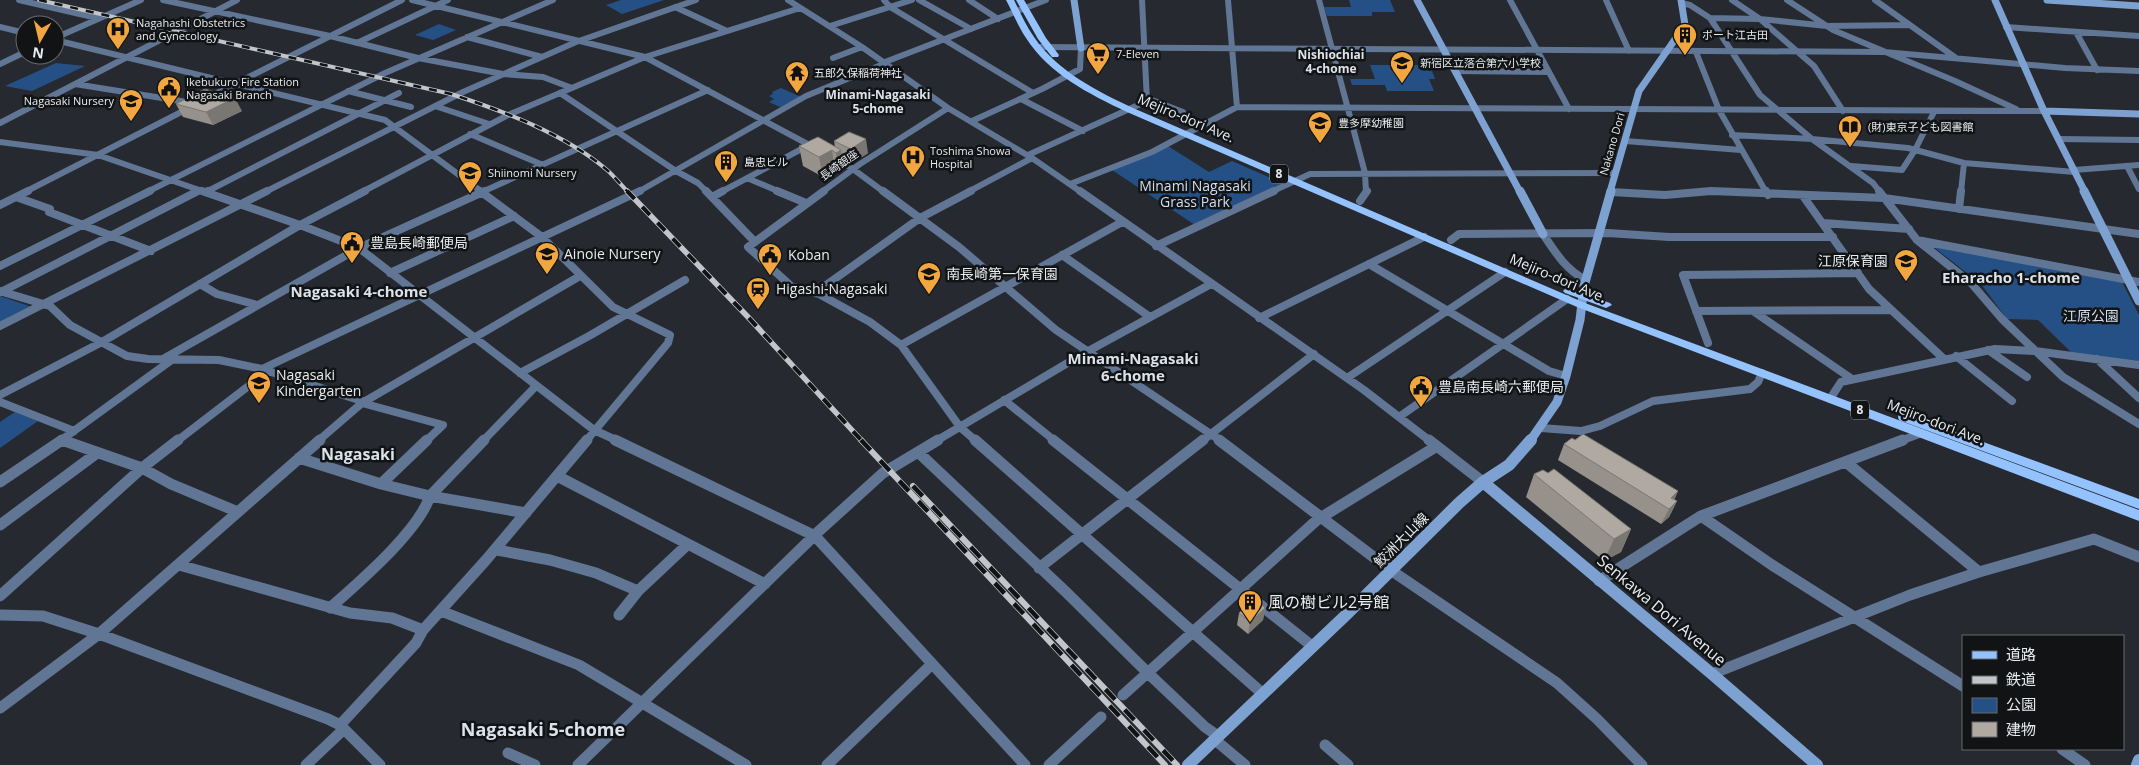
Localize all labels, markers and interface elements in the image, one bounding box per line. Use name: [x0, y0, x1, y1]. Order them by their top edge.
north arrow: [15, 15, 65, 65]
place label: Nagahashi Obstetrics and Gynecology: [136, 15, 245, 43]
hospital icon: Nagahashi Obstetrics and Gynecology: [105, 16, 131, 50]
building icon: ポート江古田: [1672, 22, 1698, 56]
place label: ポート江古田: [1702, 27, 1768, 42]
supermarket icon: 7-Eleven: [1085, 41, 1111, 75]
text: N: [31, 43, 45, 64]
place label: 7-Eleven: [1116, 46, 1159, 61]
district label: Nishiochiai 4-chome: [1298, 46, 1365, 77]
school or university icon: 新宿区立落合第六小学校: [1389, 50, 1415, 84]
place label: 新宿区立落合第六小学校: [1420, 55, 1541, 70]
temple icon: 五郎久保稲荷神社: [784, 60, 810, 94]
place label: 五郎久保稲荷神社: [814, 65, 902, 80]
place label: Ikebukuro Fire Station Nagasaki Branch: [186, 74, 299, 102]
public building icon: Ikebukuro Fire Station Nagasaki Branch: [156, 75, 182, 109]
district label: Minami-Nagasaki 5-chome: [826, 86, 930, 117]
school or university icon: Nagasaki Nursery: [118, 88, 144, 122]
street label: Mejiro-dori Ave.: [1135, 89, 1238, 146]
place label: Nagasaki Nursery: [24, 93, 114, 108]
school or university icon: 豊多摩幼稚園: [1307, 110, 1333, 144]
street label: Nakano Dori: [1595, 111, 1628, 177]
library icon: (財)東京子ども図書館: [1837, 114, 1863, 148]
place label: 豊多摩幼稚園: [1338, 115, 1404, 130]
place label: (財)東京子ども図書館: [1868, 119, 1974, 134]
place label: Toshima Showa Hospital: [930, 143, 1011, 171]
hospital icon: Toshima Showa Hospital: [900, 144, 926, 178]
street label: 長崎銀座: [816, 146, 861, 183]
building icon: 島忠ビル: [713, 149, 739, 183]
place label: 島忠ビル: [744, 154, 788, 169]
school or university icon: Shiinomi Nursery: [457, 160, 483, 194]
road number: 8: [1270, 164, 1288, 183]
place label: Shiinomi Nursery: [488, 165, 577, 180]
park label: Minami Nagasaki Grass Park: [1139, 176, 1251, 211]
public building icon: 豊島長崎郵便局: [339, 230, 365, 264]
place label: 豊島長崎郵便局: [370, 233, 468, 252]
school or university icon: Ainoie Nursery: [534, 241, 560, 275]
public building icon: Koban: [757, 242, 783, 276]
place label: Ainoie Nursery: [564, 244, 662, 263]
place label: Koban: [788, 245, 830, 264]
school or university icon: 江原保育園: [1893, 248, 1919, 282]
street label: Mejiro-dori Ave.: [1507, 249, 1610, 306]
place label: 江原保育園: [1818, 251, 1888, 270]
school or university icon: 南長崎第一保育園: [916, 261, 942, 295]
place label: 南長崎第一保育園: [946, 264, 1058, 283]
district label: Eharacho 1-chome: [1942, 267, 2080, 287]
station icon: Higashi-Nagasaki: [745, 276, 771, 310]
place label: Higashi-Nagasaki: [776, 279, 888, 298]
district label: Nagasaki 4-chome: [291, 281, 428, 301]
park label: 江原公園: [2063, 306, 2119, 325]
district label: Minami-Nagasaki 6-chome: [1068, 348, 1198, 385]
place label: Nagasaki Kindergarten: [276, 365, 361, 400]
school or university icon: Nagasaki Kindergarten: [246, 370, 272, 404]
public building icon: 豊島南長崎六郵便局: [1408, 374, 1434, 408]
place label: 豊島南長崎六郵便局: [1438, 377, 1564, 396]
street label: Mejiro-dori Ave.: [1884, 394, 1988, 449]
road number: 8: [1851, 400, 1869, 420]
district label: Nagasaki: [321, 443, 395, 465]
street label: 鮫洲大山線: [1369, 508, 1432, 571]
street label: Senkawa Dori Avenue: [1593, 550, 1731, 670]
building icon: 風の樹ビル2号館: [1237, 589, 1263, 623]
place label: 風の樹ビル2号館: [1268, 591, 1389, 613]
legend: [1962, 635, 2124, 750]
text: 道路: [2006, 644, 2036, 664]
text: 鉄道: [2006, 669, 2036, 689]
text: 公園: [2006, 694, 2036, 714]
district label: Nagasaki 5-chome: [461, 717, 625, 741]
text: 建物: [2006, 719, 2036, 739]

